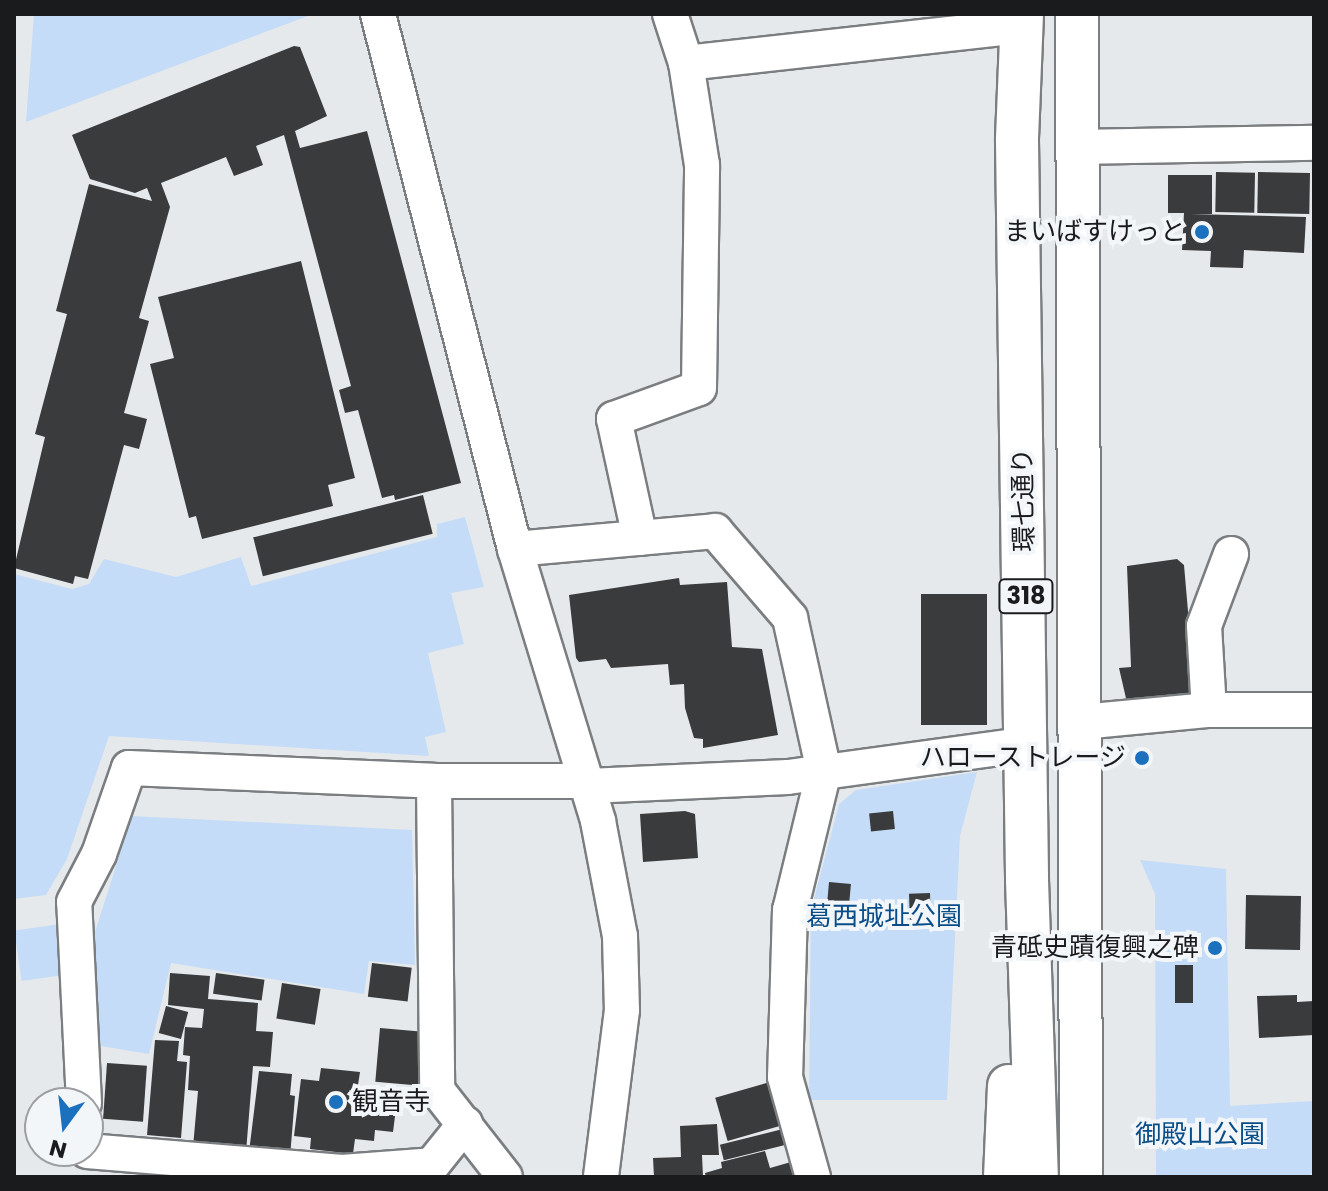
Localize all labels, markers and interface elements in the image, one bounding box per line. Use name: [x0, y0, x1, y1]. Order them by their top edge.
place label: まいばすけっと: [1004, 216, 1186, 248]
marker: まいばすけっと: [1193, 223, 1211, 241]
street label: 環七通り: [1007, 448, 1041, 552]
road number: 318: [998, 576, 1054, 616]
place label: ハローストレージ: [918, 742, 1126, 774]
marker: ハローストレージ: [1133, 749, 1151, 767]
park label: 葛西城址公園: [806, 901, 962, 933]
place label: 青砥史蹟復興之碑: [991, 932, 1199, 964]
marker: 青砥史蹟復興之碑: [1206, 939, 1224, 957]
place label: 観音寺: [352, 1086, 430, 1118]
north arrow: [24, 1087, 104, 1167]
marker: 観音寺: [327, 1093, 345, 1111]
park label: 御殿山公園: [1135, 1119, 1265, 1151]
text: N: [46, 1132, 70, 1166]

